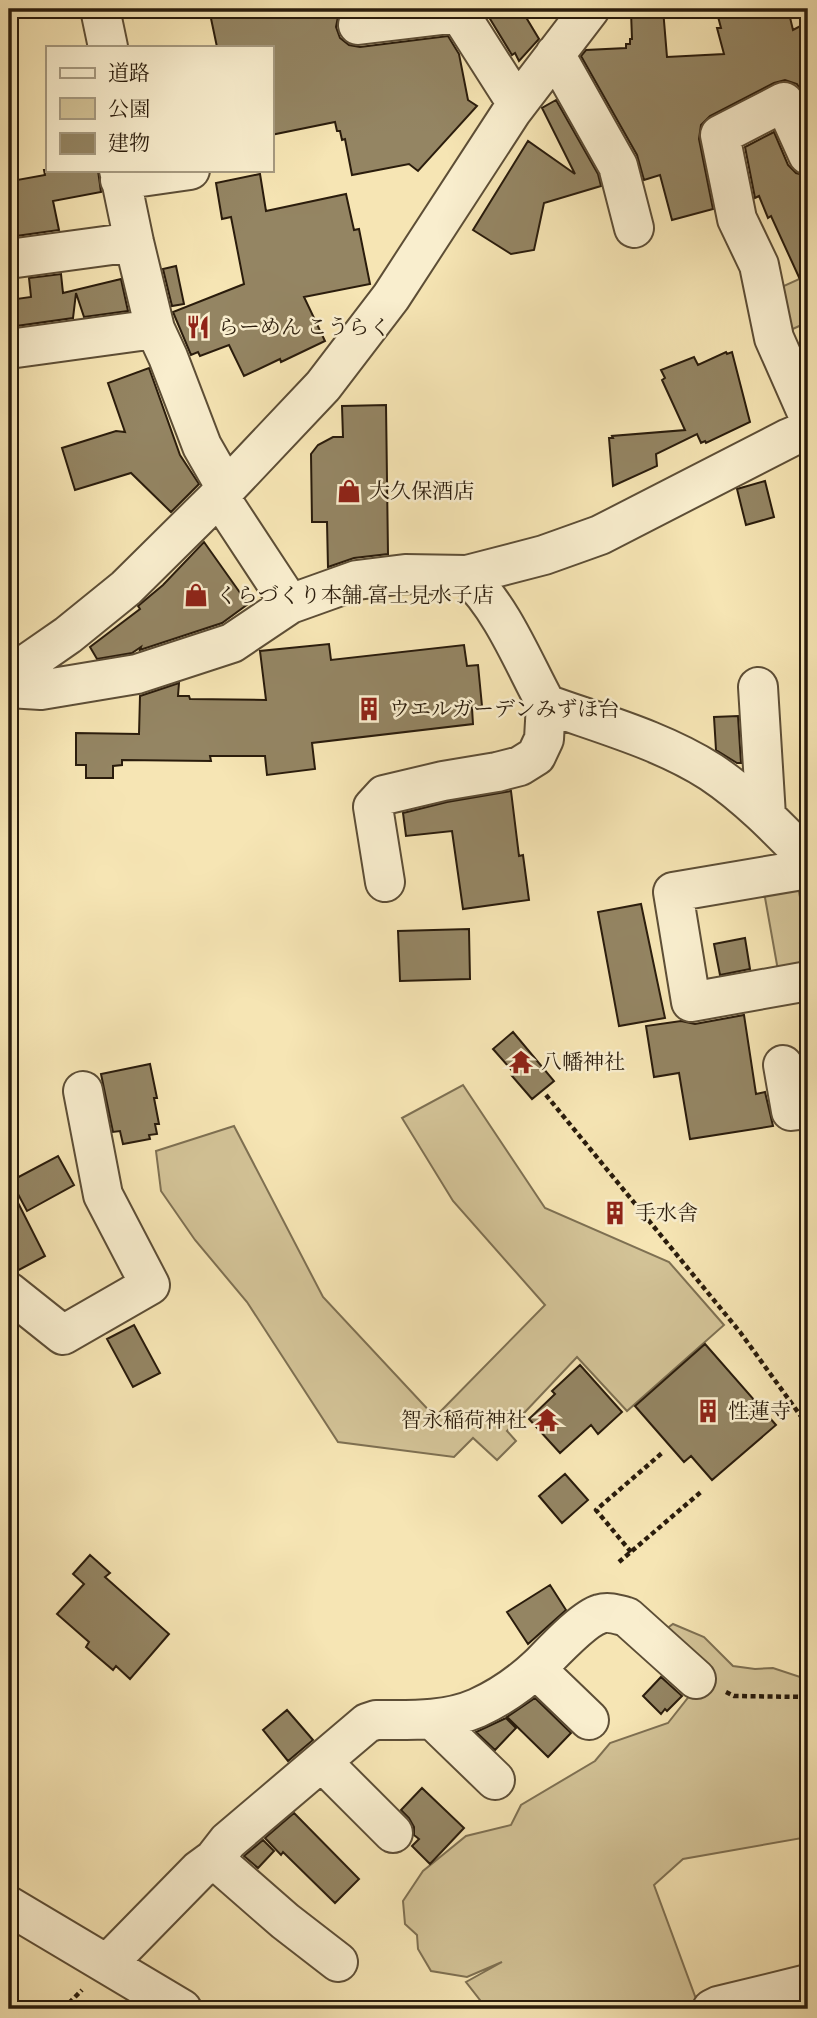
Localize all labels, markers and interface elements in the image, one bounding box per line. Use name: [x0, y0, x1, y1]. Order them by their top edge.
legend: [46, 46, 273, 172]
text: 道路: [108, 57, 150, 88]
text: 公園: [108, 93, 150, 124]
text: 建物: [108, 127, 150, 158]
place label: らーめん こうらく: [218, 311, 391, 342]
restaurant icon: らーめん こうらく: [184, 313, 212, 341]
place label: 大久保酒店: [369, 475, 474, 506]
shop icon: 大久保酒店: [335, 477, 363, 505]
place label: くらづくり本舗 富士見水子店: [216, 579, 493, 610]
shop icon: くらづくり本舗 富士見水子店: [182, 581, 210, 609]
place label: ウエルガーデンみずほ台: [389, 693, 620, 724]
building icon: ウエルガーデンみずほ台: [355, 695, 383, 723]
place label: 八幡神社: [541, 1046, 625, 1077]
temple icon: 八幡神社: [507, 1048, 535, 1076]
place label: 手水舎: [635, 1197, 698, 1228]
building icon: 手水舎: [601, 1199, 629, 1227]
place label: 性蓮寺: [728, 1395, 791, 1426]
building icon: 性蓮寺: [694, 1397, 722, 1425]
place label: 智永稲荷神社: [401, 1404, 527, 1435]
temple icon: 智永稲荷神社: [533, 1406, 561, 1434]

